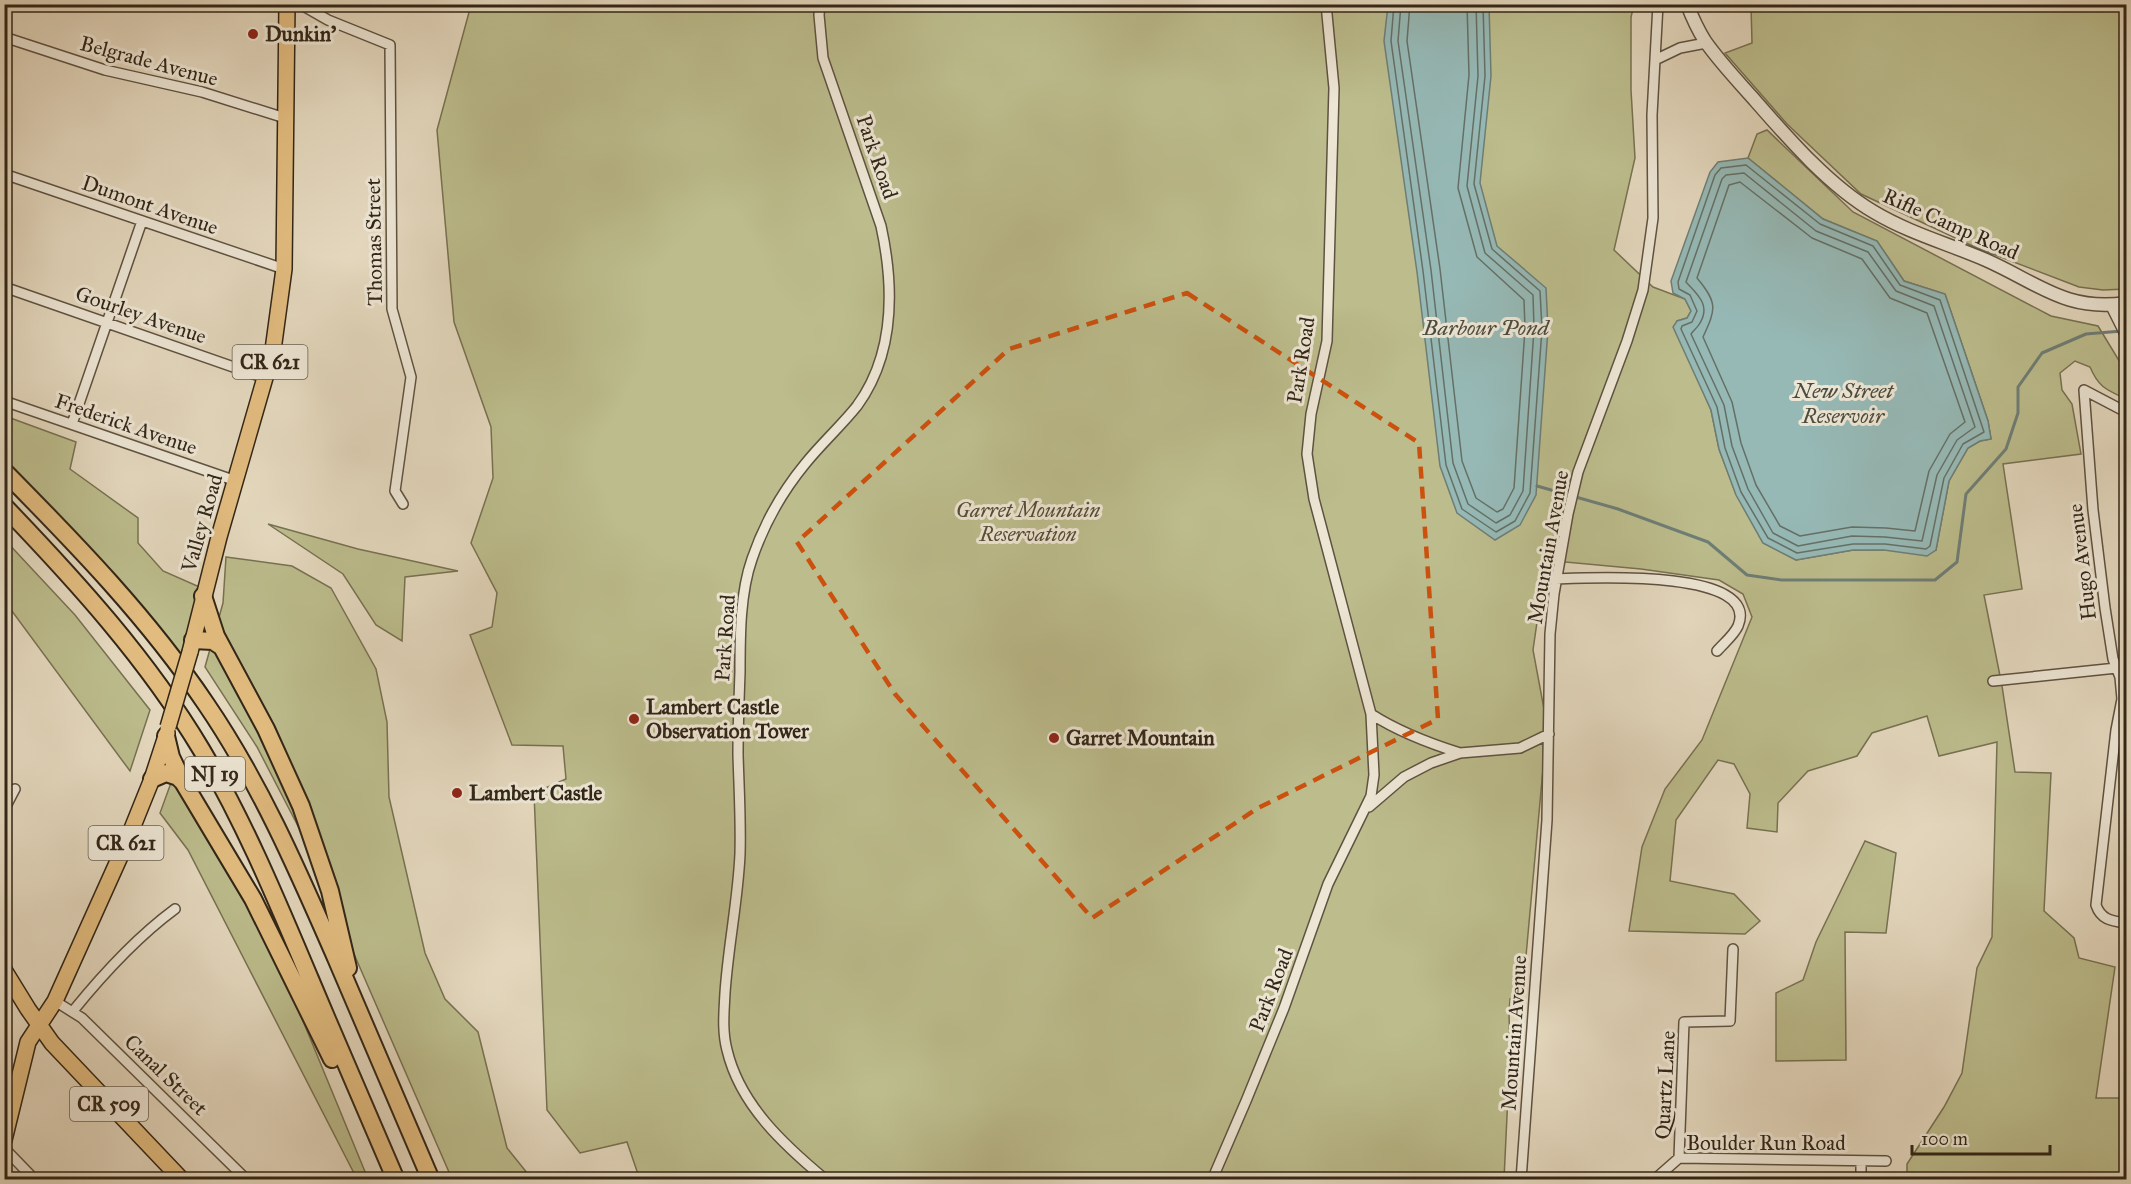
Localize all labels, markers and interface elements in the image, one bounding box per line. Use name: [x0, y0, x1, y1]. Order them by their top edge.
place label: Dunkin': [265, 21, 337, 47]
marker: Dunkin': [246, 27, 260, 41]
street label: Belgrade Avenue: [77, 30, 221, 92]
street label: Park Road: [851, 112, 904, 203]
street label: Dumont Avenue: [78, 170, 222, 241]
street label: Thomas Street: [360, 177, 388, 306]
street label: Rifle Camp Road: [1879, 182, 2024, 266]
street label: Gourley Avenue: [72, 280, 210, 350]
street label: Park Road: [1281, 314, 1321, 405]
water label: Barbour Pond: [1422, 314, 1550, 341]
road number: CR 621: [232, 345, 308, 379]
water label: New Street Reservoir: [1791, 377, 1894, 429]
street label: Frederick Avenue: [51, 387, 201, 461]
street label: Mountain Avenue: [1522, 468, 1574, 626]
street label: Valley Road: [175, 470, 229, 576]
park label: Garret Mountain Reservation: [956, 497, 1100, 547]
street label: Hugo Avenue: [2062, 502, 2102, 622]
street label: Park Road: [709, 593, 741, 682]
place label: Lambert Castle Observation Tower: [646, 694, 810, 744]
marker: Lambert Castle Observation Tower: [627, 712, 641, 726]
place label: Garret Mountain: [1066, 725, 1215, 751]
marker: Garret Mountain: [1047, 731, 1061, 745]
road number: NJ 19: [185, 757, 245, 791]
place label: Lambert Castle: [469, 780, 603, 806]
marker: Lambert Castle: [450, 786, 464, 800]
road number: CR 621: [88, 826, 164, 860]
street label: Park Road: [1243, 944, 1299, 1035]
street label: Mountain Avenue: [1496, 954, 1532, 1112]
street label: Canal Street: [119, 1029, 213, 1121]
street label: Quartz Lane: [1649, 1030, 1681, 1140]
road number: CR 509: [70, 1087, 148, 1121]
scale bar: [1912, 1118, 2050, 1156]
text: 100 m: [1921, 1128, 1968, 1150]
street label: Boulder Run Road: [1686, 1130, 1846, 1156]

